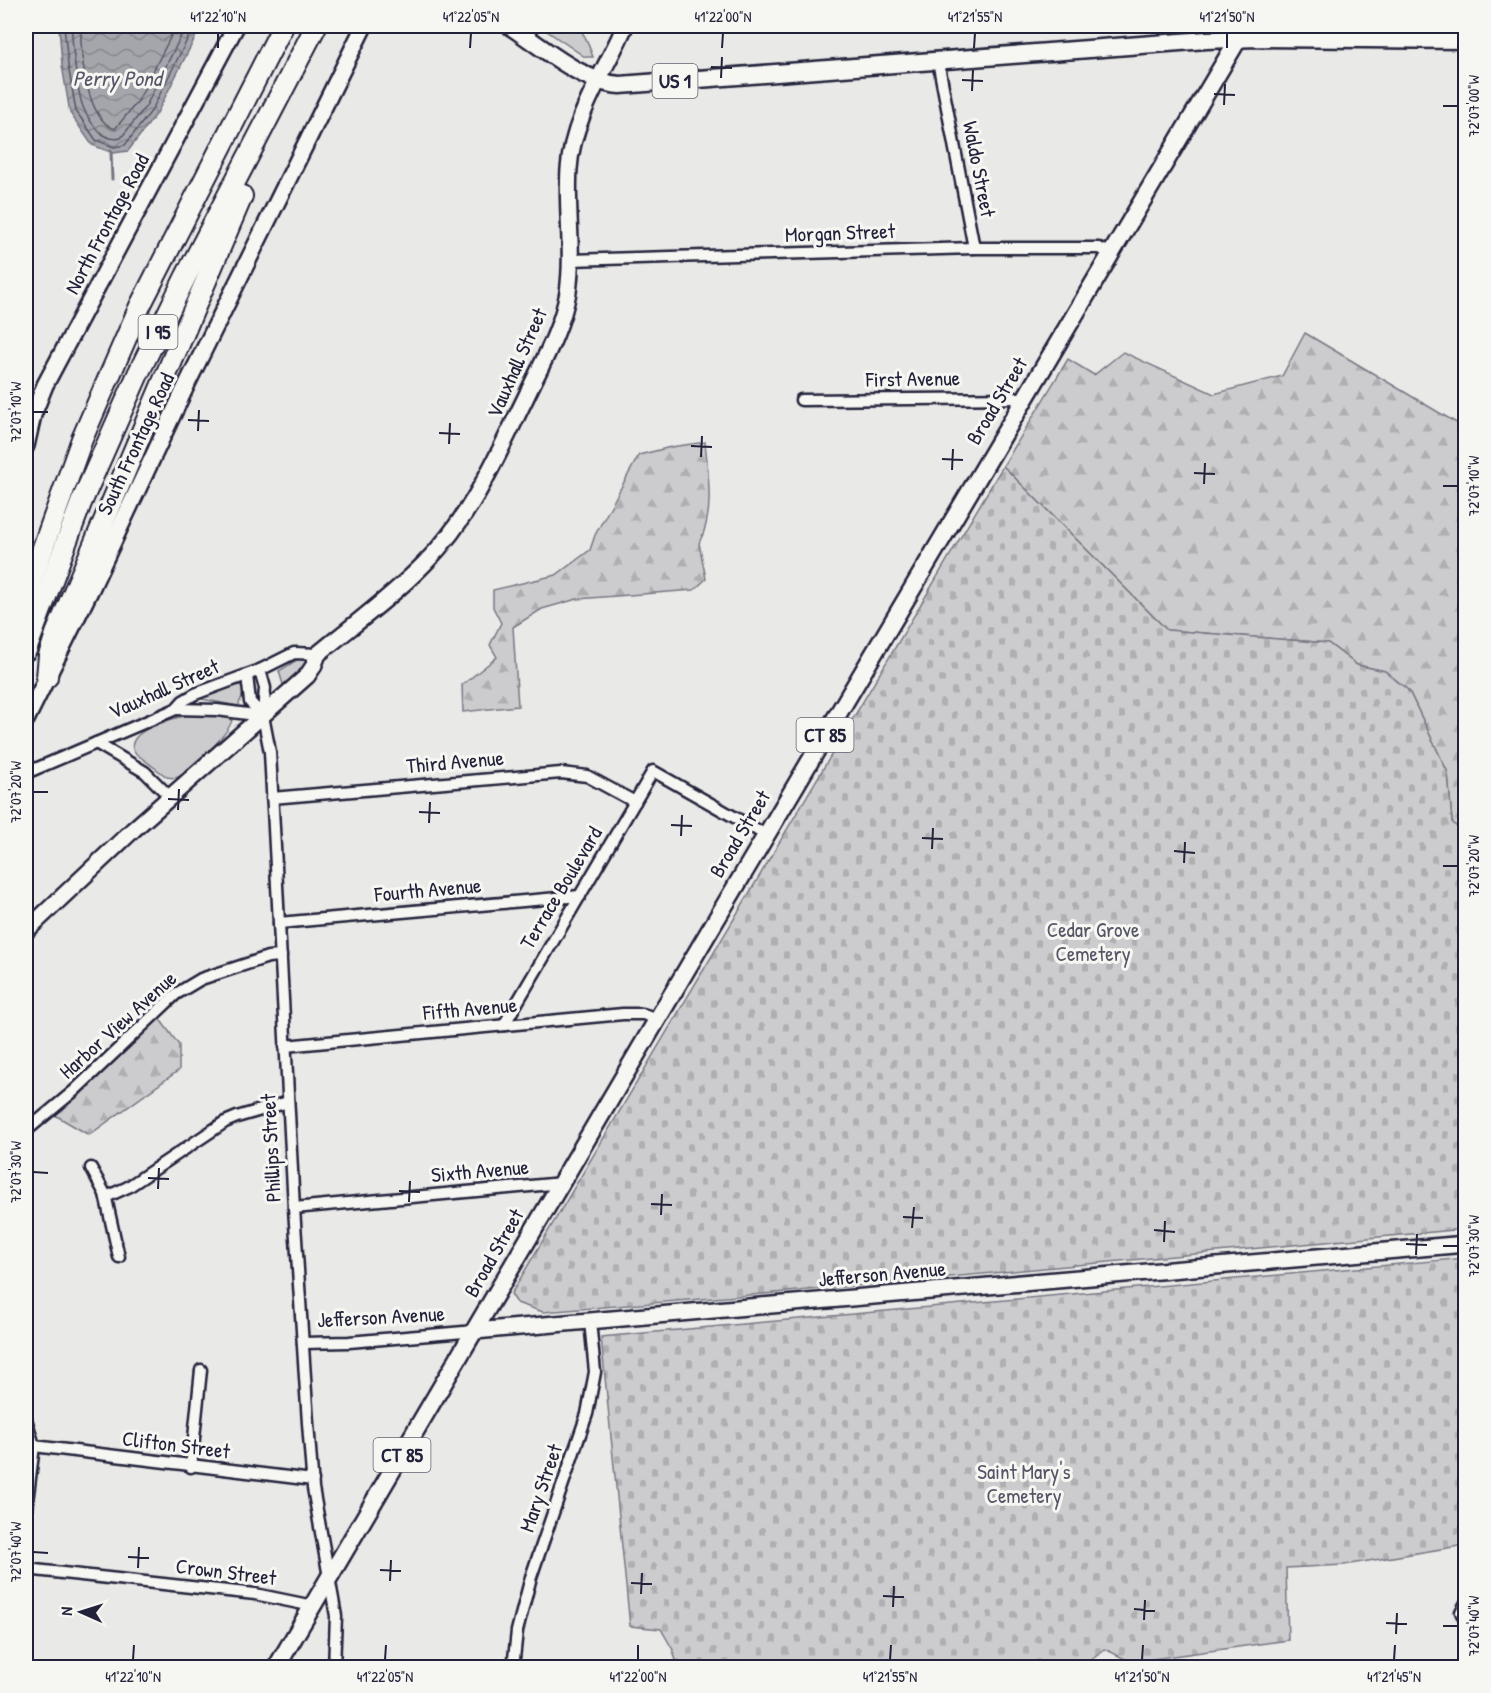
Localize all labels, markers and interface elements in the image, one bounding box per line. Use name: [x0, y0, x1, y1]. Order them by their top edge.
text: 41°22'10"N: [190, 6, 246, 27]
text: 41°22'05"N: [443, 6, 499, 27]
text: 41°22'00"N: [694, 6, 752, 27]
text: 41°21'55"N: [948, 6, 1002, 27]
text: 41°21'50"N: [1199, 6, 1255, 27]
water label: Perry Pond: [73, 63, 165, 93]
road number: US 1: [652, 64, 698, 98]
text: 72°07'00"W: [1463, 74, 1484, 137]
street label: Waldo Street: [956, 118, 1003, 220]
street label: North Frontage Road: [57, 149, 156, 299]
street label: Morgan Street: [785, 216, 896, 249]
street label: Vauxhall Street: [479, 302, 554, 422]
road number: I 95: [138, 315, 178, 349]
street label: Broad Street: [959, 351, 1034, 450]
street label: First Avenue: [865, 363, 960, 394]
street label: South Frontage Road: [90, 368, 181, 520]
text: 72°07'10"W: [5, 381, 26, 442]
text: 72°07'10"W: [1463, 455, 1484, 516]
street label: Vauxhall Street: [104, 651, 224, 726]
road number: CT 85: [796, 718, 854, 752]
street label: Third Avenue: [405, 743, 505, 780]
text: 72°07'20"W: [5, 760, 26, 823]
street label: Broad Street: [702, 784, 777, 883]
street label: Terrace Boulevard: [513, 821, 609, 954]
text: 72°07'20"W: [1463, 834, 1484, 897]
street label: Fourth Avenue: [372, 870, 482, 909]
park label: Cedar Grove Cemetery: [1047, 915, 1139, 968]
street label: Harbor View Avenue: [53, 964, 183, 1085]
street label: Fifth Avenue: [421, 990, 518, 1027]
street label: Phillips Street: [253, 1092, 288, 1203]
text: 72°07'30"W: [5, 1140, 26, 1203]
street label: Sixth Avenue: [430, 1152, 530, 1189]
street label: Broad Street: [457, 1203, 531, 1302]
text: 72°07'30"W: [1463, 1214, 1484, 1277]
street label: Jefferson Avenue: [817, 1253, 947, 1294]
street label: Jefferson Avenue: [316, 1299, 446, 1334]
street label: Clifton Street: [121, 1424, 232, 1466]
road number: CT 85: [374, 1438, 430, 1472]
street label: Mary Street: [512, 1439, 569, 1536]
park label: Saint Mary's Cemetery: [977, 1457, 1071, 1510]
text: 72°07'40"W: [5, 1521, 26, 1582]
street label: Crown Street: [174, 1551, 279, 1592]
north arrow: [51, 1582, 111, 1642]
text: 72°07'40"W: [1463, 1595, 1484, 1656]
text: N: [55, 1606, 77, 1616]
text: 41°22'10"N: [105, 1666, 161, 1687]
text: 41°22'05"N: [357, 1666, 413, 1687]
text: 41°22'00"N: [609, 1666, 667, 1687]
text: 41°21'55"N: [863, 1666, 917, 1687]
text: 41°21'50"N: [1114, 1666, 1170, 1687]
text: 41°21'45"N: [1367, 1666, 1421, 1687]

